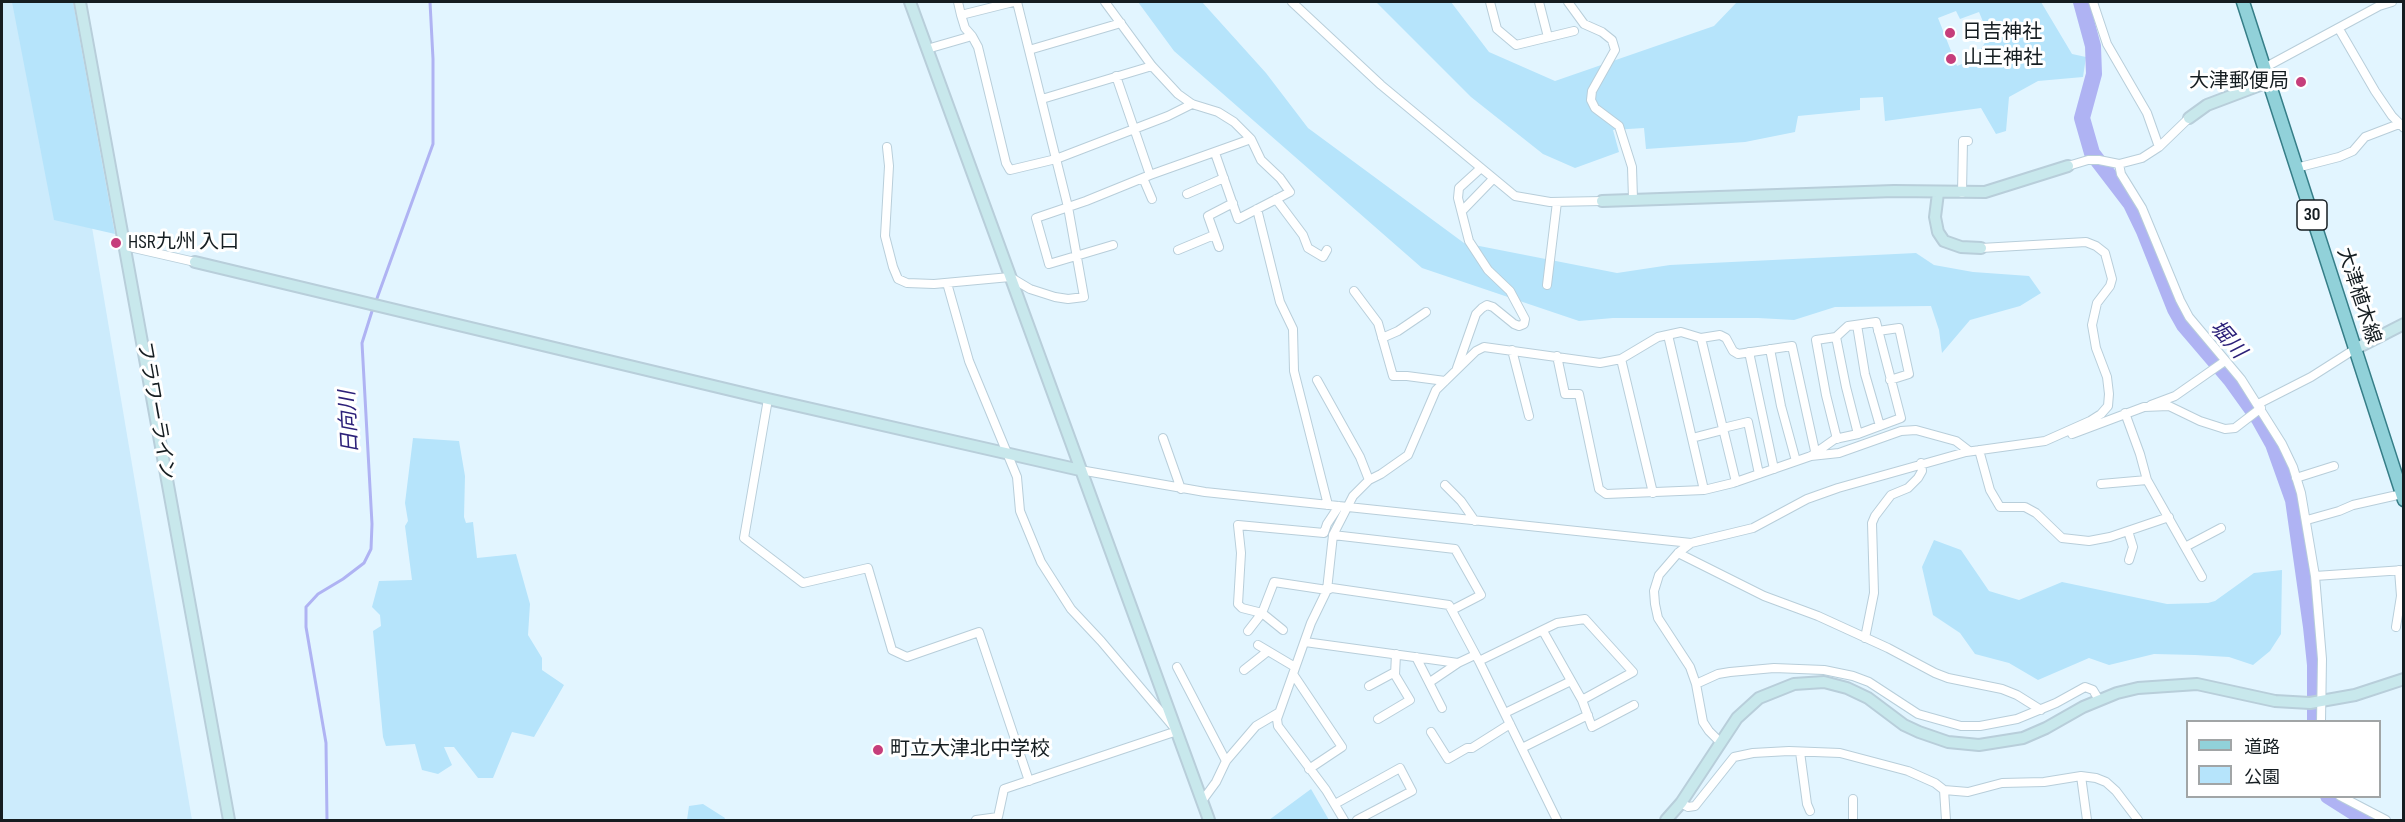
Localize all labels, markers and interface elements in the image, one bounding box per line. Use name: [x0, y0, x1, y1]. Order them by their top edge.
place label: 日吉神社: [1962, 21, 2042, 45]
marker: 日吉神社: [1943, 26, 1957, 40]
place label: 山王神社: [1963, 47, 2043, 71]
marker: 山王神社: [1944, 52, 1958, 66]
place label: 大津郵便局: [2189, 70, 2289, 94]
marker: 大津郵便局: [2294, 75, 2308, 89]
road number: 30: [2297, 200, 2327, 230]
place label: HSR九州 入口: [128, 231, 239, 255]
marker: HSR九州 入口: [109, 236, 123, 250]
street label: 大津植木線: [2331, 245, 2385, 347]
water label: 堀川: [2204, 316, 2250, 364]
street label: フラワーライン: [131, 340, 179, 482]
water label: 日向川: [336, 390, 364, 454]
legend: [2186, 720, 2381, 798]
text: 道路: [2244, 737, 2280, 758]
place label: 町立大津北中学校: [890, 738, 1050, 762]
marker: 町立大津北中学校: [871, 743, 885, 757]
text: 公園: [2244, 767, 2280, 788]

